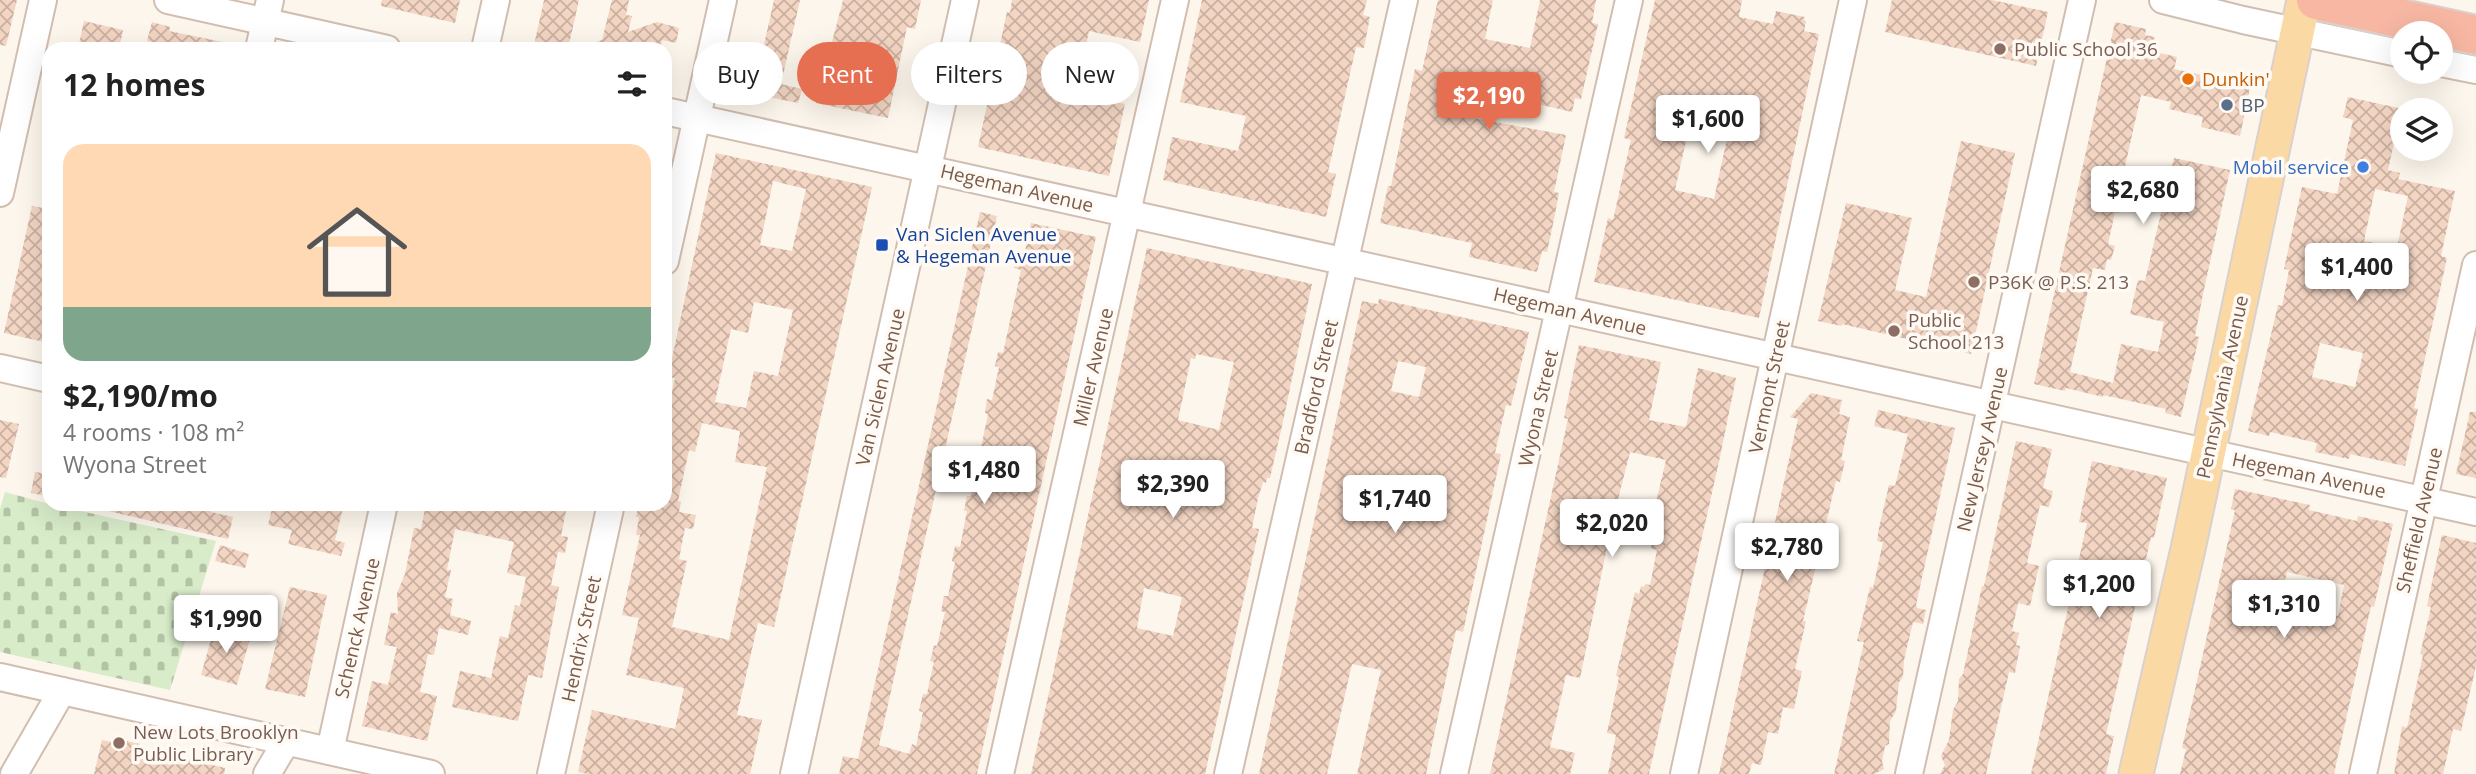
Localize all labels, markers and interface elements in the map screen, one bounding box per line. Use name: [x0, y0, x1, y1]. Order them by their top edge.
map controls: [2390, 21, 2453, 161]
button: locate: [2390, 21, 2453, 84]
place label: Public School 36: [2014, 36, 2158, 62]
marker: Public School 36: [1992, 41, 2008, 57]
chip: Buy: [693, 42, 783, 105]
chip: Rent: [797, 42, 897, 105]
chip: Filters: [911, 42, 1027, 105]
chip: New: [1041, 42, 1139, 105]
text: 12 homes: [63, 64, 206, 105]
icon: filters: [613, 65, 651, 103]
place label: Dunkin': [2202, 66, 2270, 92]
marker: Dunkin': [2180, 71, 2196, 87]
pin: $2,190: [1432, 72, 1546, 132]
text: $2,190: [1453, 79, 1525, 111]
place label: BP: [2241, 92, 2265, 118]
pin: $1,600: [1651, 96, 1765, 155]
marker: BP: [2219, 97, 2235, 113]
button: layers: [2390, 98, 2453, 161]
text: $1,600: [1672, 102, 1744, 134]
place label: Mobil service: [2233, 154, 2349, 180]
street label: Hegeman Avenue: [938, 158, 1096, 218]
marker: Mobil service: [2355, 159, 2371, 175]
pin: $2,680: [2086, 166, 2200, 226]
text: $2,680: [2107, 173, 2179, 205]
icon: home: [294, 189, 420, 315]
place label: Van Siclen Avenue & Hegeman Avenue: [896, 221, 1071, 269]
marker: Van Siclen Avenue & Hegeman Avenue: [874, 237, 890, 253]
pin: $1,400: [2300, 244, 2414, 303]
text: $1,400: [2321, 250, 2393, 282]
place label: P36K @ P.S. 213: [1988, 269, 2129, 295]
marker: P36K @ P.S. 213: [1966, 274, 1982, 290]
street label: Hegeman Avenue: [1491, 281, 1649, 341]
street label: Pennsylvania Avenue: [2190, 293, 2254, 481]
street label: Miller Avenue: [1067, 305, 1119, 429]
street label: Van Siclen Avenue: [849, 306, 911, 468]
place label: Public School 213: [1908, 307, 2004, 355]
street label: Bradford Street: [1288, 317, 1344, 457]
street label: Vermont Street: [1742, 318, 1796, 456]
marker: Public School 213: [1886, 323, 1902, 339]
street label: Wyona Street: [1512, 347, 1564, 469]
street label: New Jersey Avenue: [1950, 364, 2014, 534]
text: $2,190/mo: [63, 375, 218, 416]
text: 4 rooms · 108 m²: [63, 416, 244, 448]
street label: Sheffield Avenue: [2390, 445, 2448, 595]
street label: Hegeman Avenue: [2230, 446, 2388, 504]
pin: $1,480: [927, 447, 1041, 506]
text: Wyona Street: [63, 448, 207, 480]
text: $1,480: [948, 453, 1020, 485]
pin: $2,390: [1116, 461, 1230, 520]
text: $2,390: [1137, 467, 1209, 499]
pin: $1,740: [1338, 476, 1452, 535]
text: $1,740: [1359, 482, 1431, 514]
pin: $2,020: [1555, 500, 1669, 559]
text: $2,020: [1576, 506, 1648, 538]
pin: $2,780: [1730, 524, 1844, 583]
text: $2,780: [1751, 530, 1823, 562]
street label: Schenck Avenue: [328, 555, 386, 701]
pin: $1,200: [2042, 560, 2156, 620]
text: $1,200: [2063, 567, 2135, 599]
street label: Hendrix Street: [555, 573, 607, 705]
pin: $1,310: [2227, 580, 2341, 640]
text: $1,310: [2248, 587, 2320, 619]
pin: $1,990: [169, 596, 283, 655]
text: $1,990: [190, 602, 262, 634]
place label: New Lots Brooklyn Public Library: [133, 719, 299, 767]
marker: New Lots Brooklyn Public Library: [111, 735, 127, 751]

